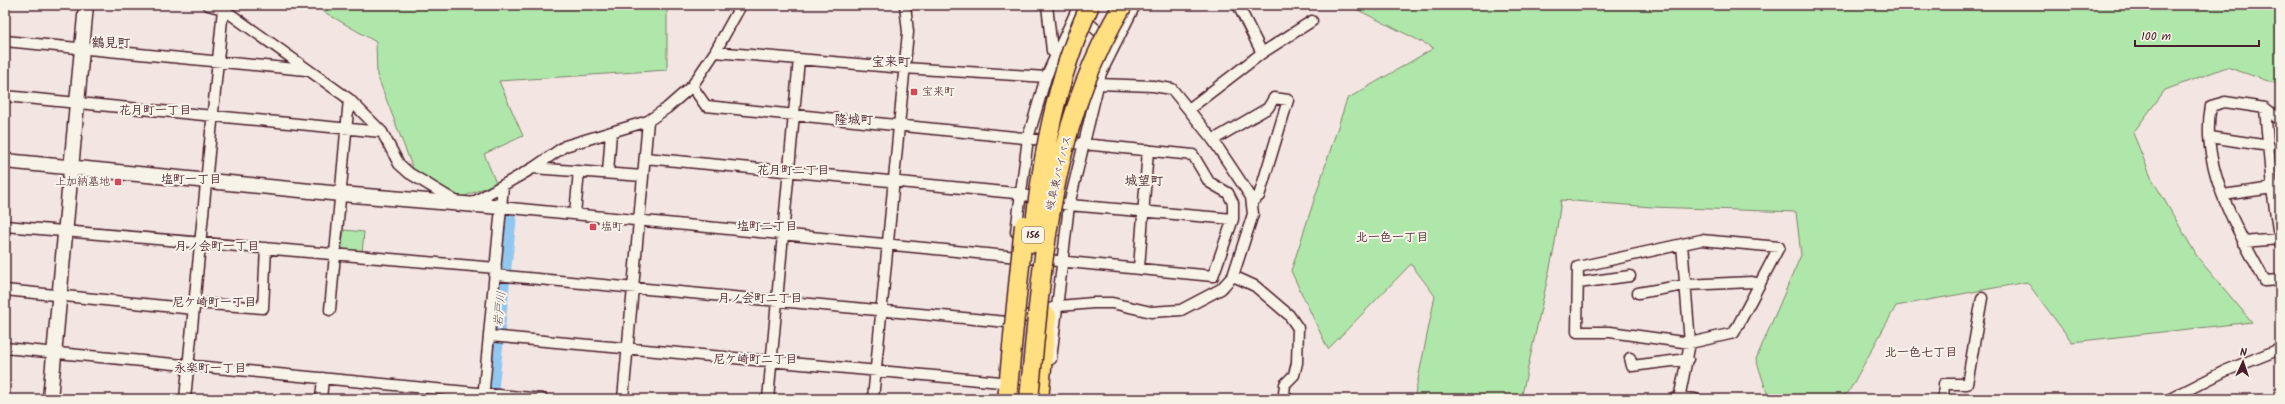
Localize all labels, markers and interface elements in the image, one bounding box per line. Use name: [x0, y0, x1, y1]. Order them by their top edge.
scale bar: [2135, 22, 2259, 48]
text: 100 m: [2141, 27, 2172, 46]
district label: 鶴見町: [91, 33, 131, 54]
district label: 宝来町: [871, 52, 911, 73]
place label: 宝来町: [922, 83, 955, 101]
marker: 宝来町: [909, 87, 919, 97]
district label: 花月町一丁目: [119, 101, 191, 120]
district label: 隆城町: [834, 110, 874, 131]
street label: 岐阜東バイパス: [1041, 134, 1077, 212]
district label: 花月町二丁目: [757, 161, 829, 180]
district label: 塩町一丁目: [161, 170, 221, 189]
district label: 城望町: [1124, 171, 1164, 192]
place label: 上加納墓地: [55, 173, 110, 191]
marker: 上加納墓地: [113, 177, 123, 187]
district label: 塩町二丁目: [737, 217, 797, 236]
place label: 塩町: [601, 218, 623, 236]
marker: 塩町: [588, 222, 598, 232]
road number: 156: [1022, 227, 1044, 243]
district label: 北一色一丁目: [1356, 228, 1428, 247]
district label: 月ノ会町一丁目: [175, 237, 259, 256]
district label: 月ノ会町二丁目: [718, 289, 802, 308]
water label: 岩戸川: [489, 290, 511, 328]
district label: 尼ケ崎町一丁目: [172, 293, 256, 312]
north arrow: [2223, 342, 2263, 382]
district label: 北一色七丁目: [1885, 343, 1957, 362]
text: N: [2240, 344, 2247, 362]
district label: 尼ケ崎町二丁目: [713, 350, 797, 369]
district label: 永楽町一丁目: [174, 359, 246, 378]

